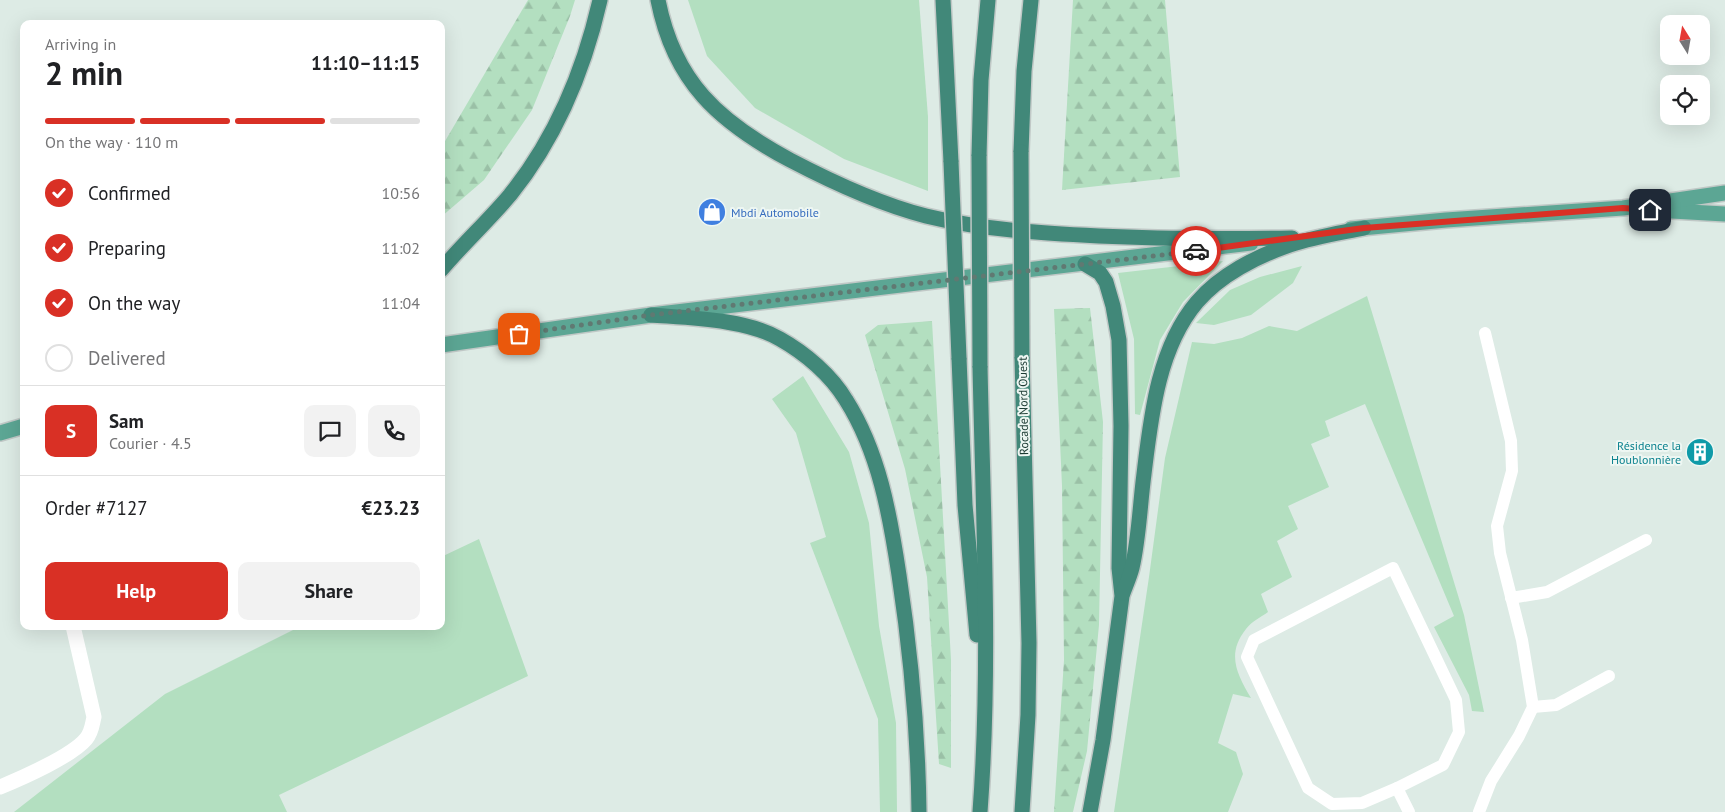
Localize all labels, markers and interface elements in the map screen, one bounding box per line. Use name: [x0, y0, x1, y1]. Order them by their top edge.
north arrow: [1660, 15, 1710, 65]
map controls: [1660, 15, 1710, 125]
text: Arriving in: [45, 34, 116, 54]
text: 11:10–11:15: [311, 51, 420, 75]
text: 2 min: [45, 52, 123, 94]
button: locate: [1660, 75, 1710, 125]
text: On the way · 110 m: [45, 132, 178, 152]
icon: check: [45, 179, 73, 207]
text: Confirmed: [88, 181, 171, 205]
text: 10:56: [382, 183, 420, 203]
pin: [1629, 189, 1671, 231]
icon: home: [1636, 196, 1664, 224]
shop icon: Mbdi Automobile: [697, 197, 727, 227]
place label: Mbdi Automobile: [731, 205, 819, 220]
courier: [1171, 226, 1221, 276]
icon: check: [45, 234, 73, 262]
text: Preparing: [88, 236, 166, 260]
icon: car: [1182, 237, 1210, 265]
text: 11:02: [382, 238, 420, 258]
icon: check: [45, 289, 73, 317]
text: On the way: [88, 291, 180, 315]
text: 11:04: [382, 293, 420, 313]
pin: [498, 313, 540, 355]
icon: bag: [505, 320, 533, 348]
text: Delivered: [88, 346, 166, 370]
street label: Rocade Nord Ouest: [1015, 357, 1031, 455]
button: chat: [304, 405, 356, 457]
button: phone: [368, 405, 420, 457]
text: Sam: [109, 409, 144, 433]
text: S: [66, 419, 76, 443]
text: Courier · 4.5: [109, 433, 192, 453]
building icon: Résidence la Houblonnière: [1685, 437, 1715, 467]
place label: Résidence la Houblonnière: [1611, 438, 1681, 467]
text: Order #7127: [45, 496, 148, 520]
text: €23.23: [361, 496, 420, 520]
button: Help: [45, 562, 228, 620]
button: Share: [238, 562, 420, 620]

